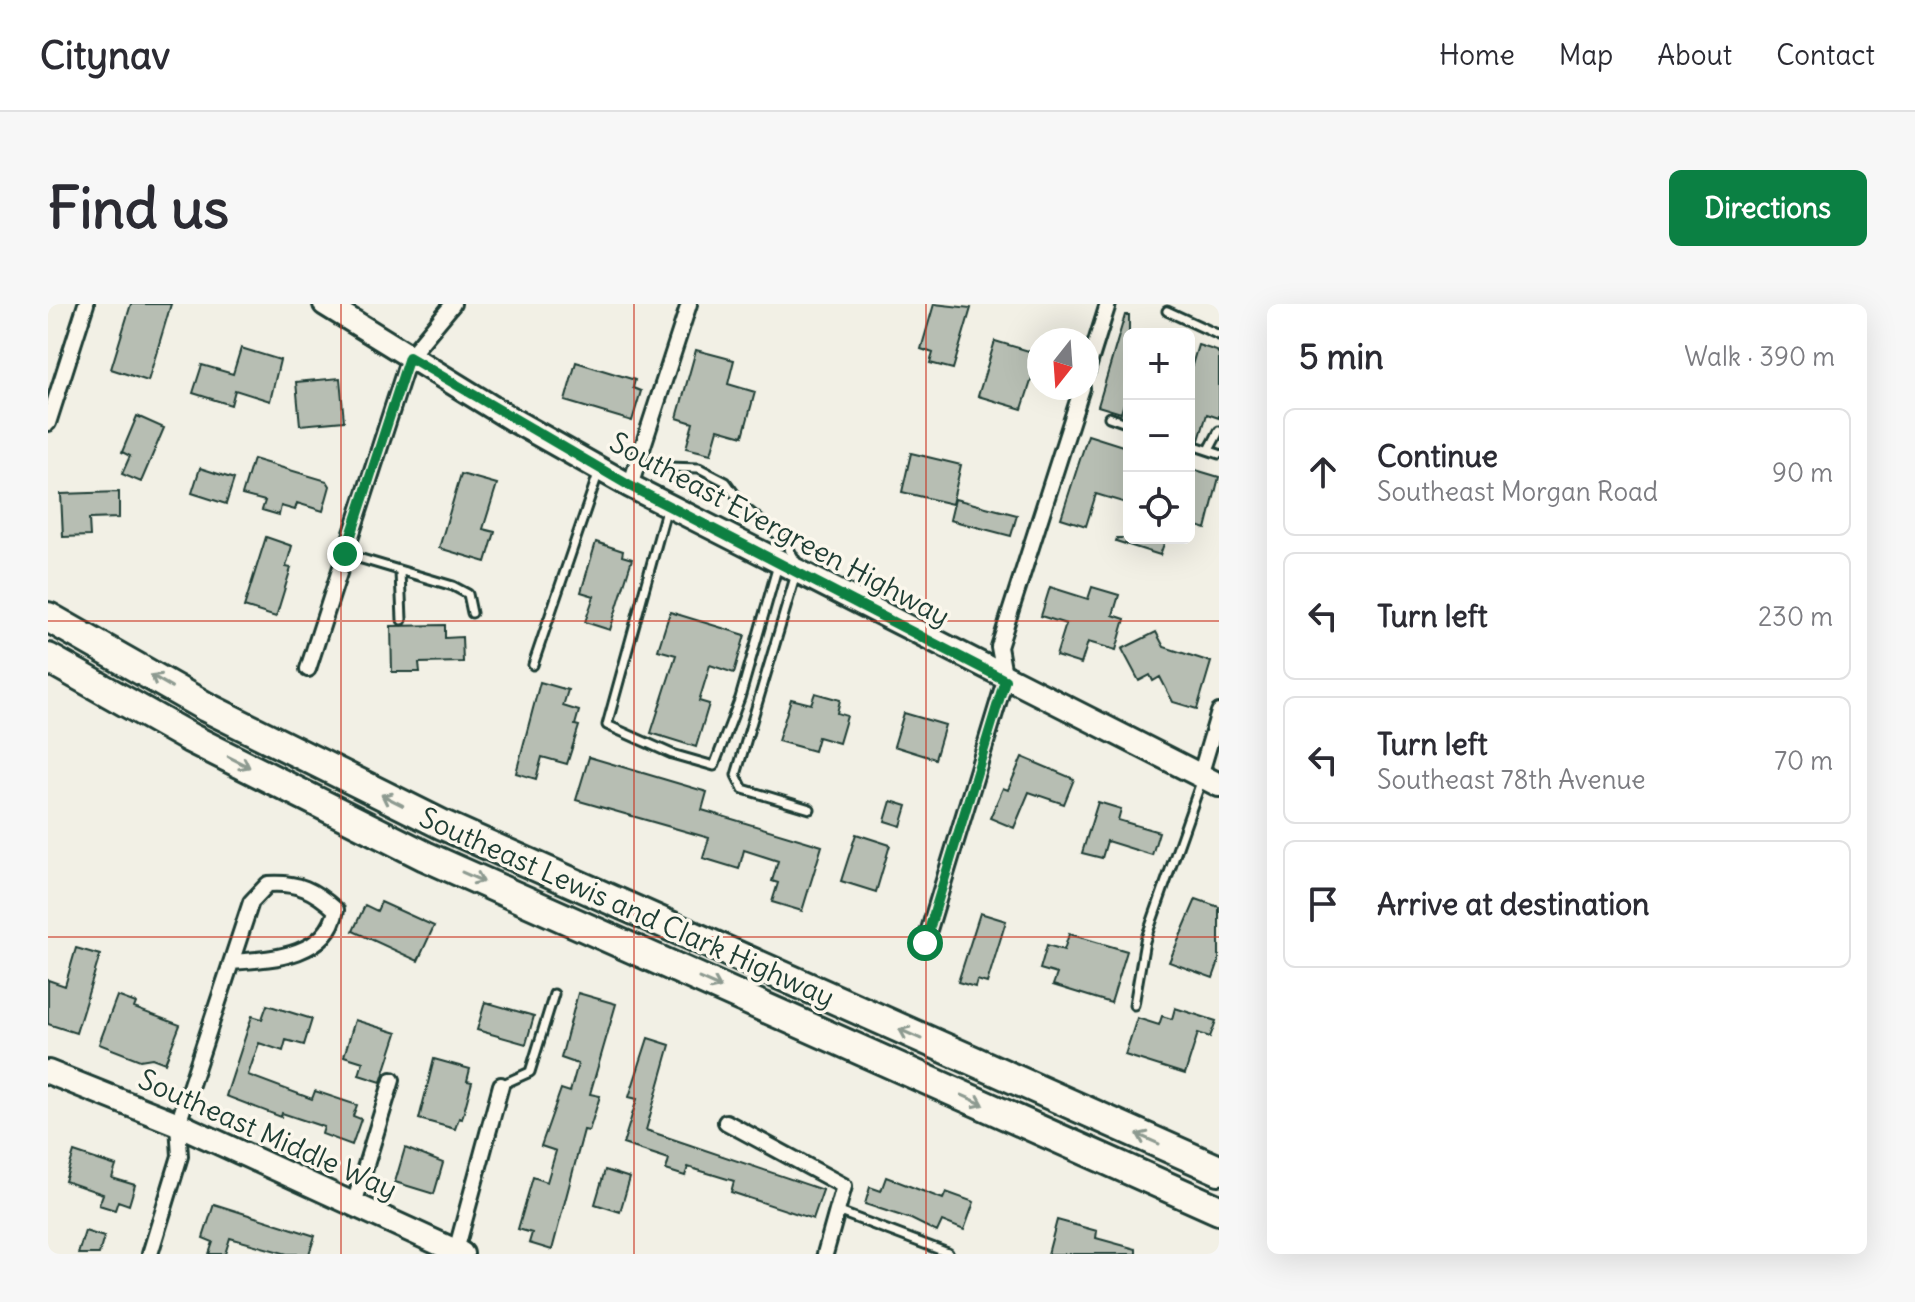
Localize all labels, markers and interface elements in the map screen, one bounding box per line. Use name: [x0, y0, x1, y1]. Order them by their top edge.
text: Citynav: [40, 32, 170, 79]
text: Home: [1439, 37, 1515, 73]
text: Map: [1559, 37, 1613, 73]
text: About: [1657, 37, 1732, 73]
text: Contact: [1776, 37, 1875, 73]
button: Directions: [1669, 170, 1867, 246]
text: Find us: [48, 173, 229, 243]
north arrow: [1027, 328, 1099, 400]
map controls: [1123, 328, 1195, 544]
button: +: [1123, 328, 1195, 400]
text: 5 min: [1299, 335, 1384, 378]
text: Walk · 390 m: [1684, 340, 1835, 373]
button: −: [1123, 400, 1195, 472]
street label: Southeast Evergreen Highway: [604, 424, 956, 634]
text: Continue: [1377, 437, 1498, 475]
icon: ahead: [1301, 450, 1345, 494]
text: 90 m: [1772, 456, 1833, 489]
button: locate: [1123, 472, 1195, 544]
text: Southeast Morgan Road: [1377, 475, 1658, 508]
route end: [327, 536, 363, 572]
icon: left: [1301, 594, 1345, 638]
text: Turn left: [1377, 597, 1488, 635]
text: 230 m: [1758, 600, 1833, 633]
one-way arrow: [150, 673, 173, 689]
text: Turn left: [1377, 725, 1488, 763]
icon: left: [1301, 738, 1345, 782]
text: 70 m: [1774, 744, 1833, 777]
one-way arrow: [227, 755, 251, 771]
text: Southeast 78th Avenue: [1377, 763, 1645, 796]
one-way arrow: [381, 792, 405, 807]
street label: Southeast Lewis and Clark Highway: [414, 799, 840, 1015]
one-way arrow: [460, 870, 484, 885]
icon: arrive: [1301, 882, 1345, 926]
text: Arrive at destination: [1377, 885, 1649, 923]
route start: [907, 925, 943, 961]
one-way arrow: [698, 976, 722, 991]
one-way arrow: [898, 1026, 922, 1041]
street label: Southeast Middle Way: [133, 1061, 403, 1207]
one-way arrow: [961, 1093, 985, 1108]
one-way arrow: [1136, 1131, 1160, 1146]

